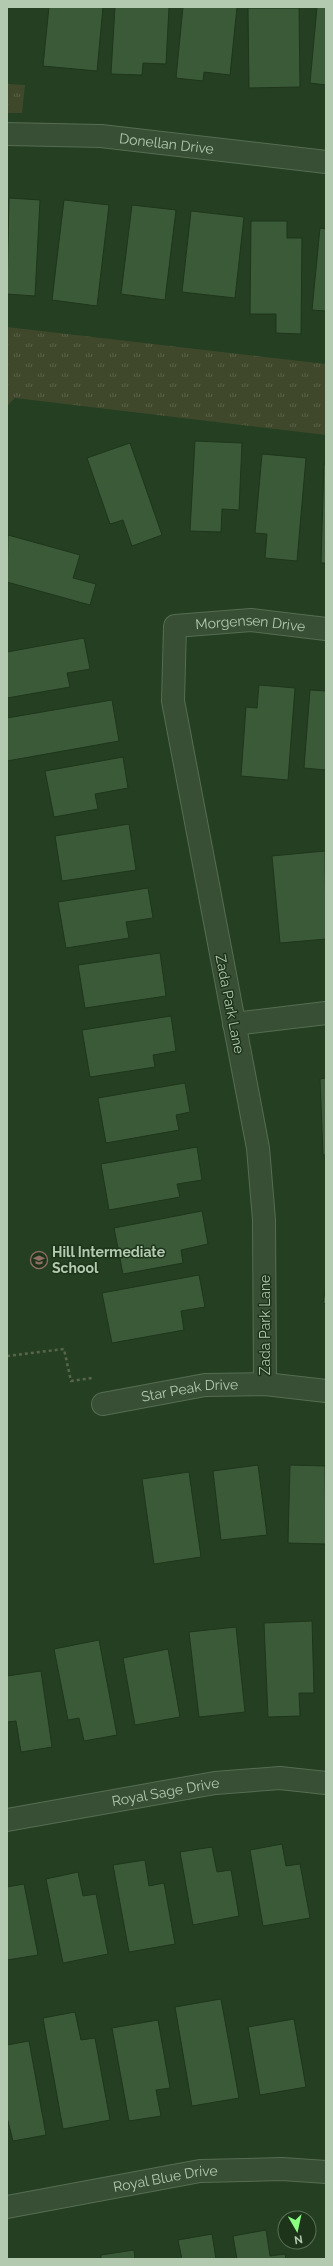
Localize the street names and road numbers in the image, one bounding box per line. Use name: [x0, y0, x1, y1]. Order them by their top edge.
street label: Donellan Drive: [118, 130, 215, 157]
street label: Morgensen Drive: [195, 612, 306, 634]
street label: Zada Park Lane: [213, 953, 247, 1055]
street label: Zada Park Lane: [257, 1275, 273, 1375]
street label: Star Peak Drive: [140, 1376, 238, 1405]
street label: Royal Sage Drive: [110, 1775, 220, 1809]
street label: Royal Blue Drive: [112, 2163, 218, 2195]

